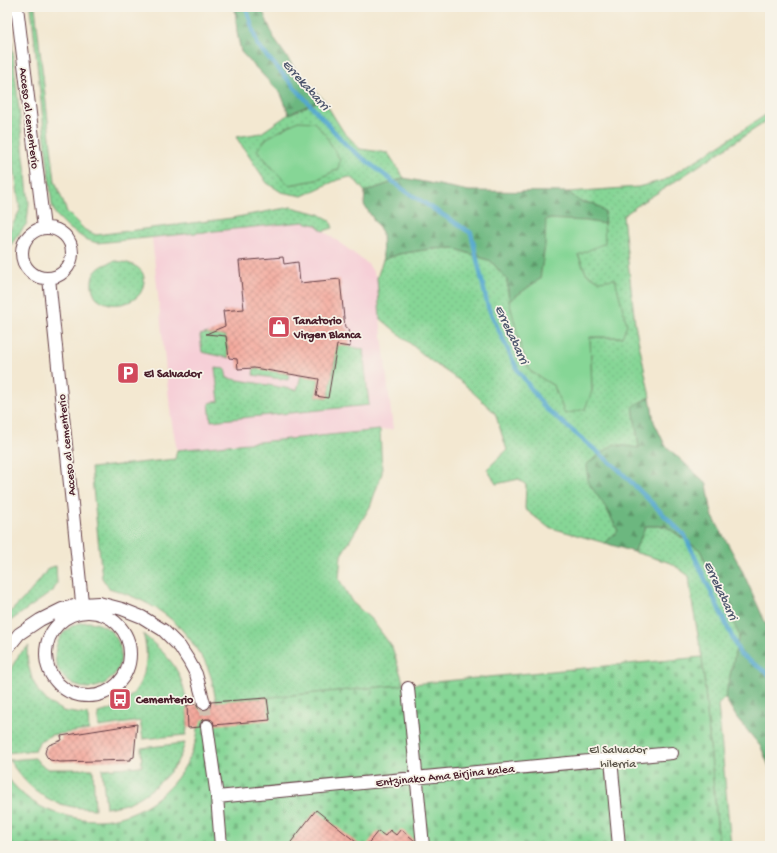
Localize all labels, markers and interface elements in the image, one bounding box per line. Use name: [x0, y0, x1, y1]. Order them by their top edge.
water label: Errekabarri: [278, 57, 333, 116]
street label: Acceso al cementerio: [15, 67, 41, 170]
water label: Errekabarri: [491, 303, 532, 369]
shop icon: Tanatorio Virgen Blanca: [266, 314, 292, 340]
place label: Tanatorio Virgen Blanca: [293, 315, 362, 343]
parking icon: El Salvador: [115, 360, 141, 386]
place label: El Salvador: [143, 368, 203, 382]
street label: Acceso al cementerio: [56, 393, 80, 496]
water label: Errekabarri: [700, 559, 741, 625]
bus stop icon: Cementerio: [107, 686, 133, 712]
place label: Cementerio: [135, 694, 194, 708]
park label: El Salvador hilerria: [589, 744, 648, 772]
street label: Entzinako Ama Birjina kalea: [375, 763, 516, 791]

